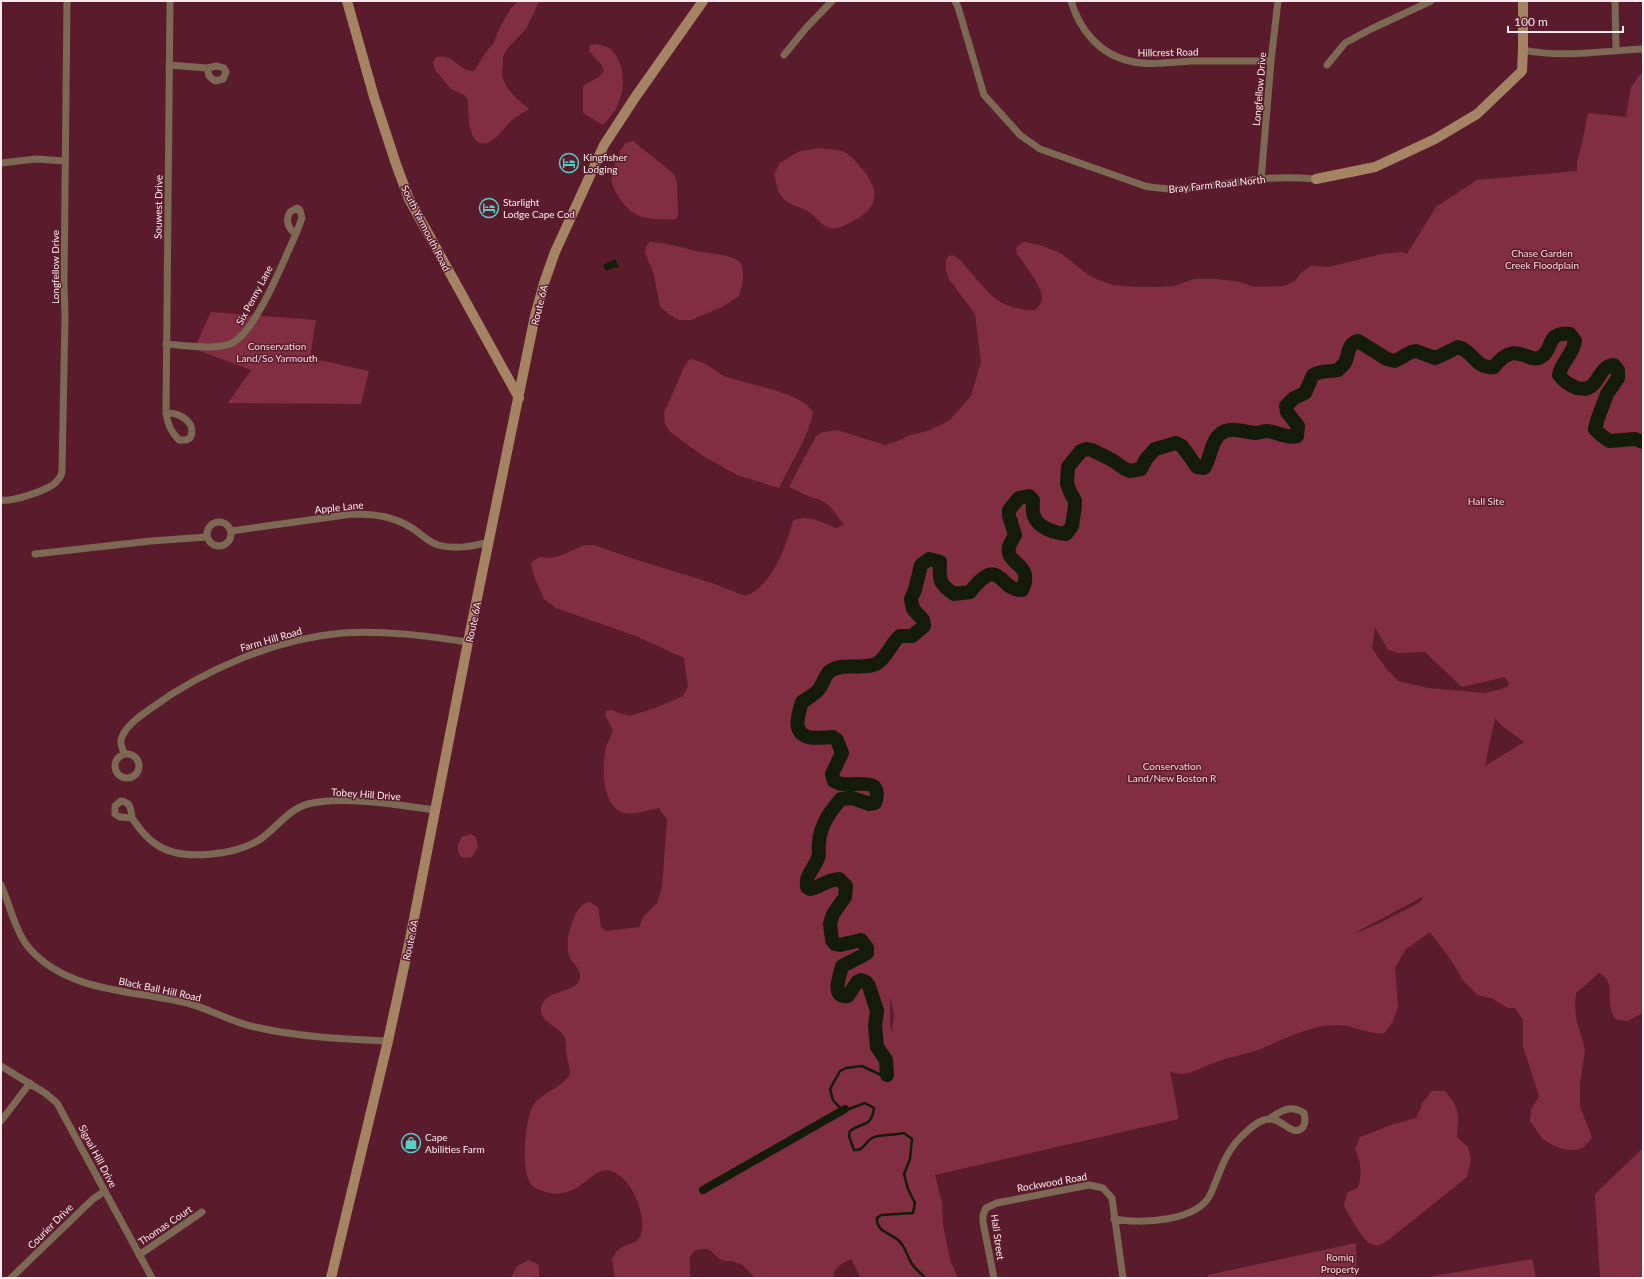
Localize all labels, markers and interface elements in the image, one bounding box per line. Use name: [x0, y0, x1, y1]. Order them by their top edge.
scale bar: [1508, 8, 1623, 34]
text: 100 m: [1514, 14, 1548, 29]
street label: Hillcrest Road: [1137, 45, 1199, 59]
street label: Longfellow Drive: [1250, 52, 1268, 126]
place label: Kingfisher Lodging: [583, 151, 628, 175]
hotel icon: Kingfisher Lodging: [558, 152, 580, 174]
street label: Bray Farm Road North: [1168, 173, 1266, 195]
street label: Souwest Drive: [151, 175, 165, 239]
street label: South Yarmouth Road: [399, 183, 453, 273]
place label: Starlight Lodge Cape Cod: [503, 196, 575, 220]
hotel icon: Starlight Lodge Cape Cod: [478, 197, 500, 219]
street label: Longfellow Drive: [49, 230, 61, 304]
park label: Chase Garden Creek Floodplain: [1505, 247, 1579, 271]
street label: Six Penny Lane: [233, 263, 275, 327]
street label: Route 6A: [528, 283, 550, 326]
park label: Conservation Land/So Yarmouth: [236, 340, 318, 364]
park label: Hall Site: [1468, 495, 1504, 507]
street label: Apple Lane: [314, 498, 364, 516]
street label: Route 6A: [463, 600, 483, 643]
street label: Farm Hill Road: [239, 624, 303, 654]
park label: Conservation Land/New Boston R: [1128, 760, 1217, 784]
street label: Tobey Hill Drive: [331, 786, 401, 802]
street label: Route 6A: [400, 918, 420, 961]
street label: Black Ball Hill Road: [118, 974, 202, 1004]
street label: Signal Hill Drive: [76, 1122, 120, 1190]
place label: Cape Abilities Farm: [425, 1131, 485, 1155]
shop icon: Cape Abilities Farm: [400, 1132, 422, 1154]
street label: Rockwood Road: [1016, 1170, 1088, 1194]
street label: Courier Drive: [25, 1201, 75, 1251]
street label: Thomas Court: [136, 1202, 194, 1247]
street label: Hall Street: [989, 1213, 1007, 1261]
park label: Romiq Property: [1321, 1251, 1360, 1275]

